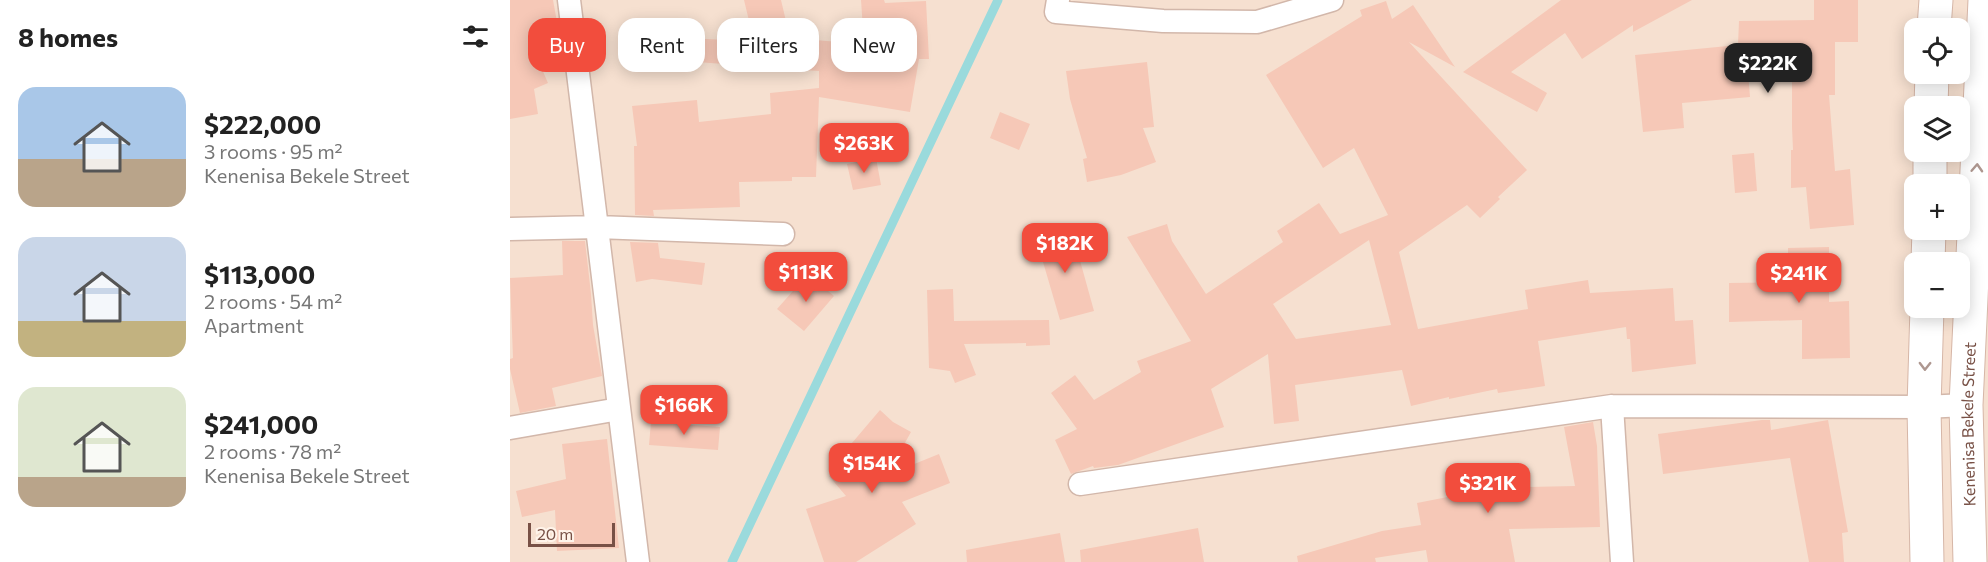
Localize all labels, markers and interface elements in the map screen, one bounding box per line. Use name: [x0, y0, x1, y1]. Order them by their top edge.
chip: Buy: [528, 18, 606, 72]
chip: Rent: [618, 18, 705, 72]
chip: Filters: [717, 18, 819, 72]
chip: New: [831, 18, 917, 72]
map controls: [1904, 18, 1970, 318]
button: locate: [1904, 18, 1970, 84]
icon: filters: [459, 20, 492, 53]
text: 8 homes: [18, 21, 118, 52]
pin: $222K: [1726, 43, 1810, 94]
text: $222K: [1738, 50, 1798, 74]
button: layers: [1904, 96, 1970, 162]
text: $222,000: [204, 108, 321, 139]
icon: home: [66, 111, 138, 183]
pin: $263K: [822, 123, 906, 174]
text: $263K: [834, 130, 894, 154]
text: 3 rooms · 95 m²: [204, 139, 343, 163]
text: Kenenisa Bekele Street: [204, 163, 410, 187]
one-way arrow: [1970, 163, 1983, 172]
button: +: [1904, 174, 1970, 240]
pin: $182K: [1023, 223, 1107, 274]
text: $182K: [1036, 230, 1094, 254]
pin: $113K: [764, 252, 848, 303]
button: −: [1904, 252, 1970, 318]
pin: $241K: [1757, 253, 1841, 304]
text: $113,000: [204, 258, 315, 289]
text: $113K: [778, 259, 834, 283]
text: $241K: [1770, 260, 1828, 284]
icon: home: [66, 261, 138, 333]
text: 2 rooms · 54 m²: [204, 289, 342, 313]
text: Apartment: [204, 313, 304, 337]
street label: Kenenisa Bekele Street: [1956, 341, 1978, 507]
one-way arrow: [1919, 361, 1932, 370]
pin: $166K: [642, 385, 726, 436]
text: $166K: [654, 392, 714, 416]
text: $241,000: [204, 408, 318, 439]
icon: home: [66, 411, 138, 483]
text: 2 rooms · 78 m²: [204, 439, 341, 463]
pin: $154K: [830, 443, 914, 494]
text: $154K: [843, 450, 901, 474]
text: Kenenisa Bekele Street: [204, 463, 410, 487]
pin: $321K: [1446, 463, 1530, 514]
text: $321K: [1459, 470, 1517, 494]
scale bar: [528, 520, 615, 548]
text: 20 m: [537, 524, 573, 543]

